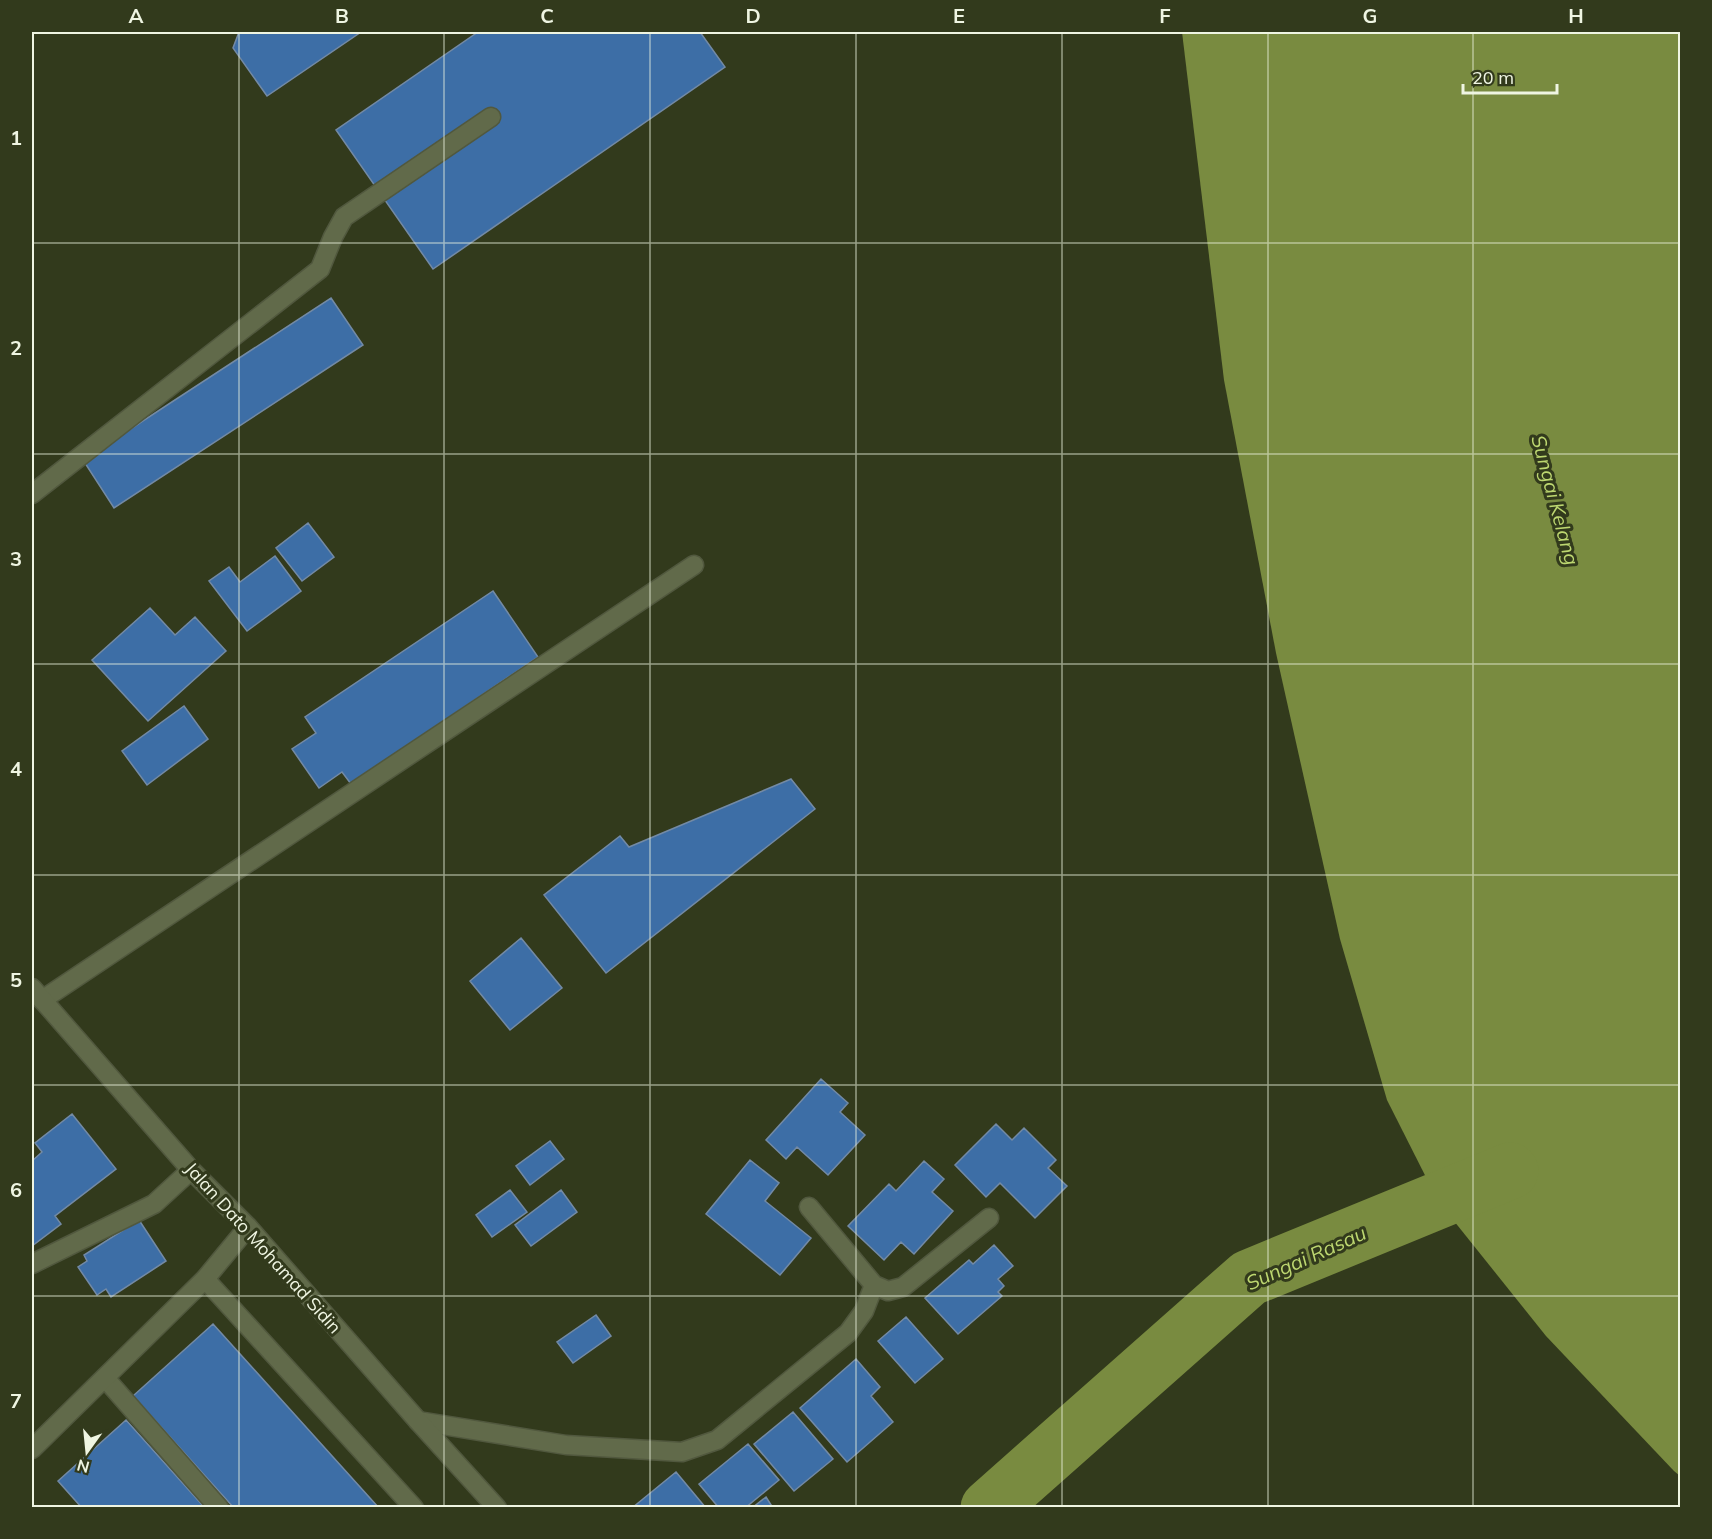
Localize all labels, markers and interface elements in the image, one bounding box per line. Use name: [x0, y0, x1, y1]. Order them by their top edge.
text: A: [129, 3, 144, 28]
text: B: [335, 3, 349, 28]
text: C: [540, 3, 554, 28]
text: D: [745, 3, 761, 28]
text: E: [953, 3, 965, 28]
text: F: [1159, 3, 1171, 28]
text: G: [1363, 3, 1377, 28]
text: H: [1568, 3, 1584, 28]
scale bar: [1463, 57, 1558, 95]
text: 20 m: [1472, 66, 1514, 89]
text: 1: [10, 125, 22, 150]
text: 2: [10, 335, 22, 360]
water label: Sungai Kelang: [1526, 432, 1585, 568]
text: 3: [10, 546, 22, 571]
text: 4: [10, 756, 22, 781]
text: 5: [10, 967, 22, 992]
street label: Jalan Dato Mohamad Sidin: [180, 1157, 346, 1338]
text: 6: [10, 1177, 22, 1202]
water label: Sungai Rasau: [1242, 1220, 1370, 1295]
text: 7: [10, 1388, 22, 1413]
north arrow: [57, 1422, 117, 1482]
text: N: [75, 1455, 92, 1478]

